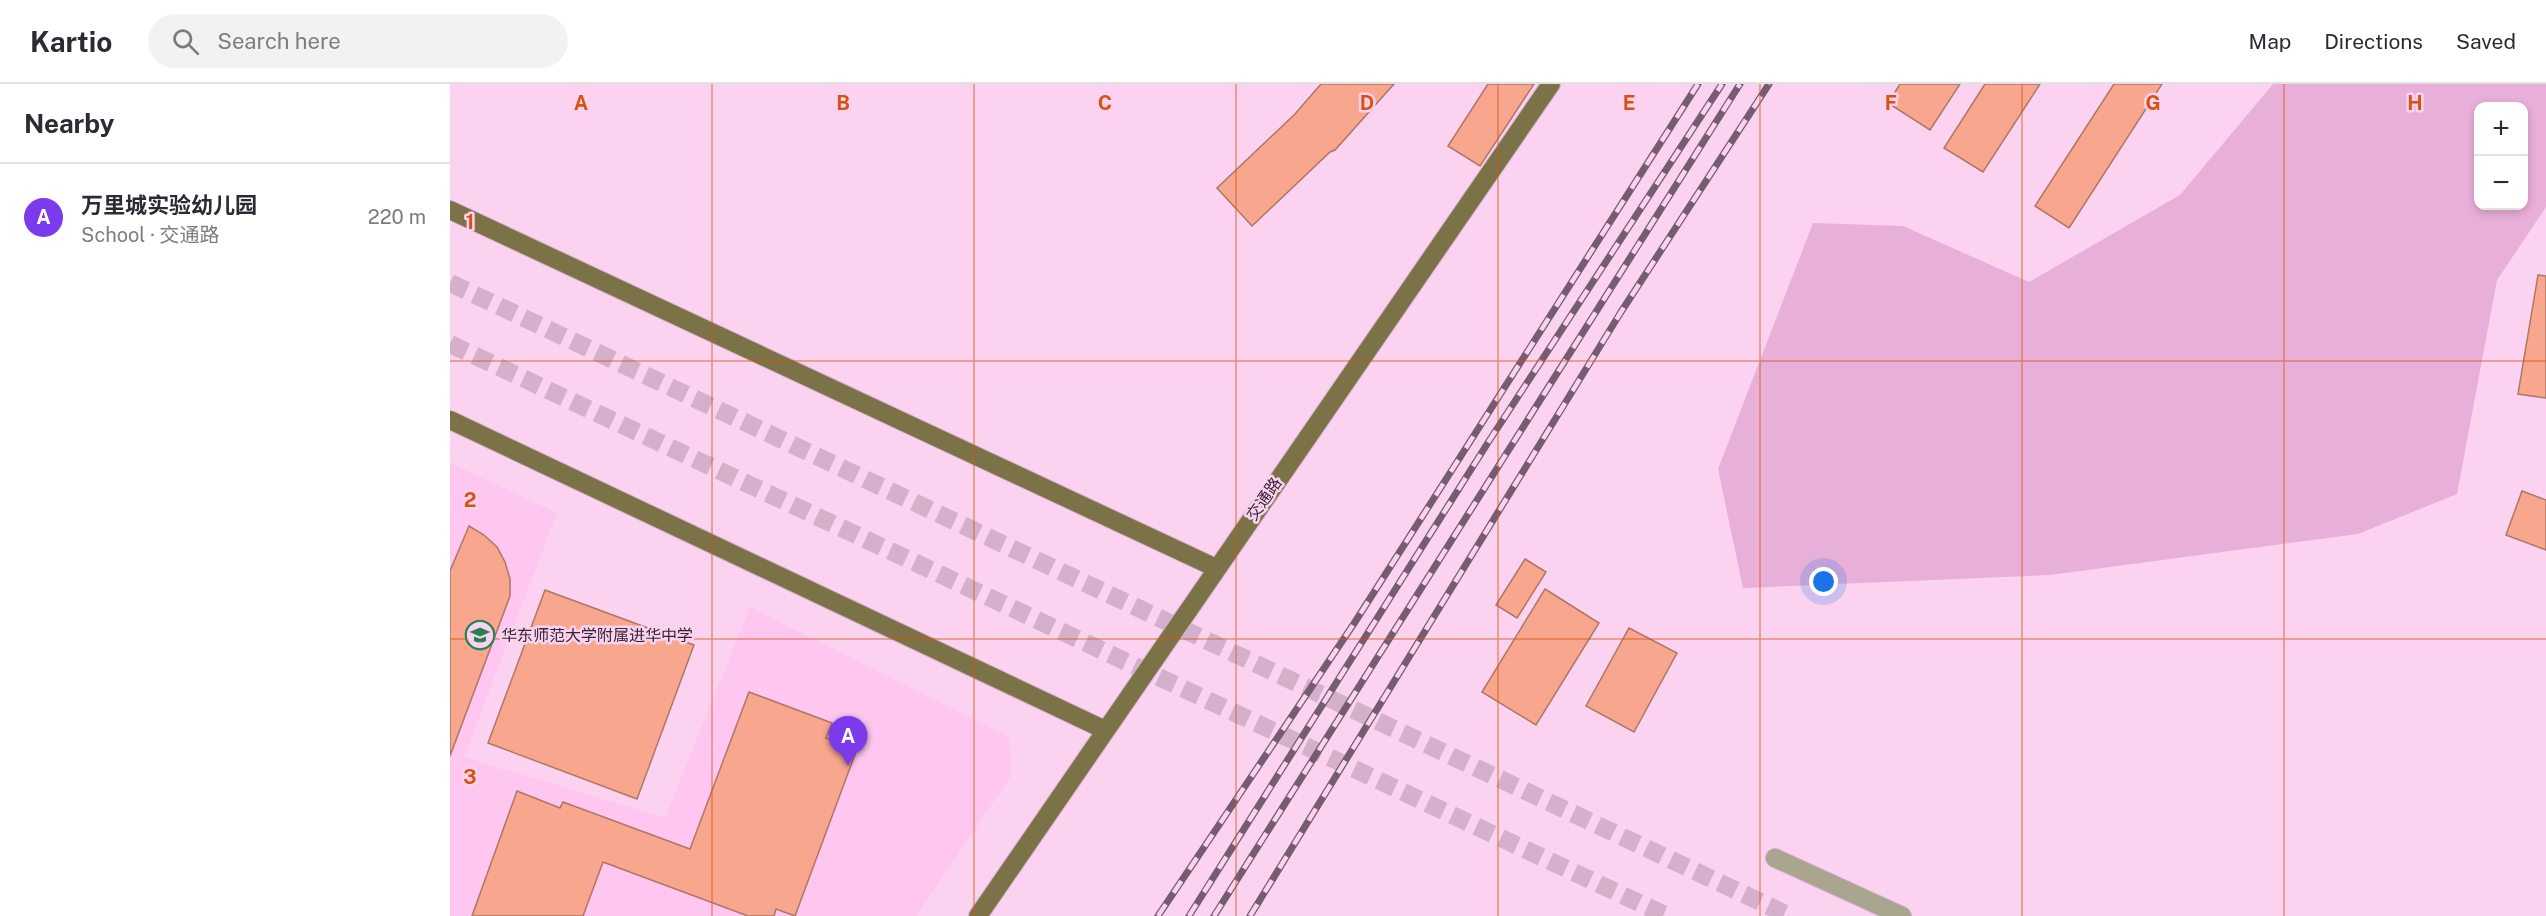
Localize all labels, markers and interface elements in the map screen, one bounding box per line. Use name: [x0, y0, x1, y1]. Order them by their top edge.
search box: [148, 14, 568, 68]
text: Kartio: [30, 25, 112, 58]
icon: search: [169, 25, 202, 58]
text: Search here: [217, 28, 341, 54]
text: Map: [2249, 29, 2291, 54]
text: Directions: [2324, 29, 2423, 54]
text: Saved: [2456, 29, 2516, 54]
text: A: [574, 91, 588, 115]
text: B: [836, 91, 850, 115]
text: C: [1098, 91, 1112, 115]
text: D: [1360, 91, 1374, 115]
text: E: [1623, 91, 1635, 115]
text: F: [1885, 91, 1897, 115]
text: G: [2145, 91, 2161, 115]
text: H: [2407, 91, 2423, 115]
map controls: [2474, 102, 2528, 210]
button: +: [2474, 102, 2528, 156]
text: Nearby: [24, 108, 114, 139]
button: −: [2474, 156, 2528, 210]
text: 万里城实验幼儿园: [81, 192, 257, 218]
text: A: [36, 205, 51, 229]
text: 220 m: [368, 205, 426, 229]
text: 1: [466, 210, 474, 234]
text: School · 交通路: [81, 223, 220, 247]
street label: 交通路: [1242, 474, 1286, 524]
text: 2: [464, 488, 476, 512]
your location: [1809, 567, 1838, 596]
school or university icon: 华东师范大学附属进华中学: [464, 619, 496, 651]
place label: 华东师范大学附属进华中学: [501, 626, 693, 645]
pin: A: [828, 716, 868, 766]
text: 3: [463, 765, 477, 789]

